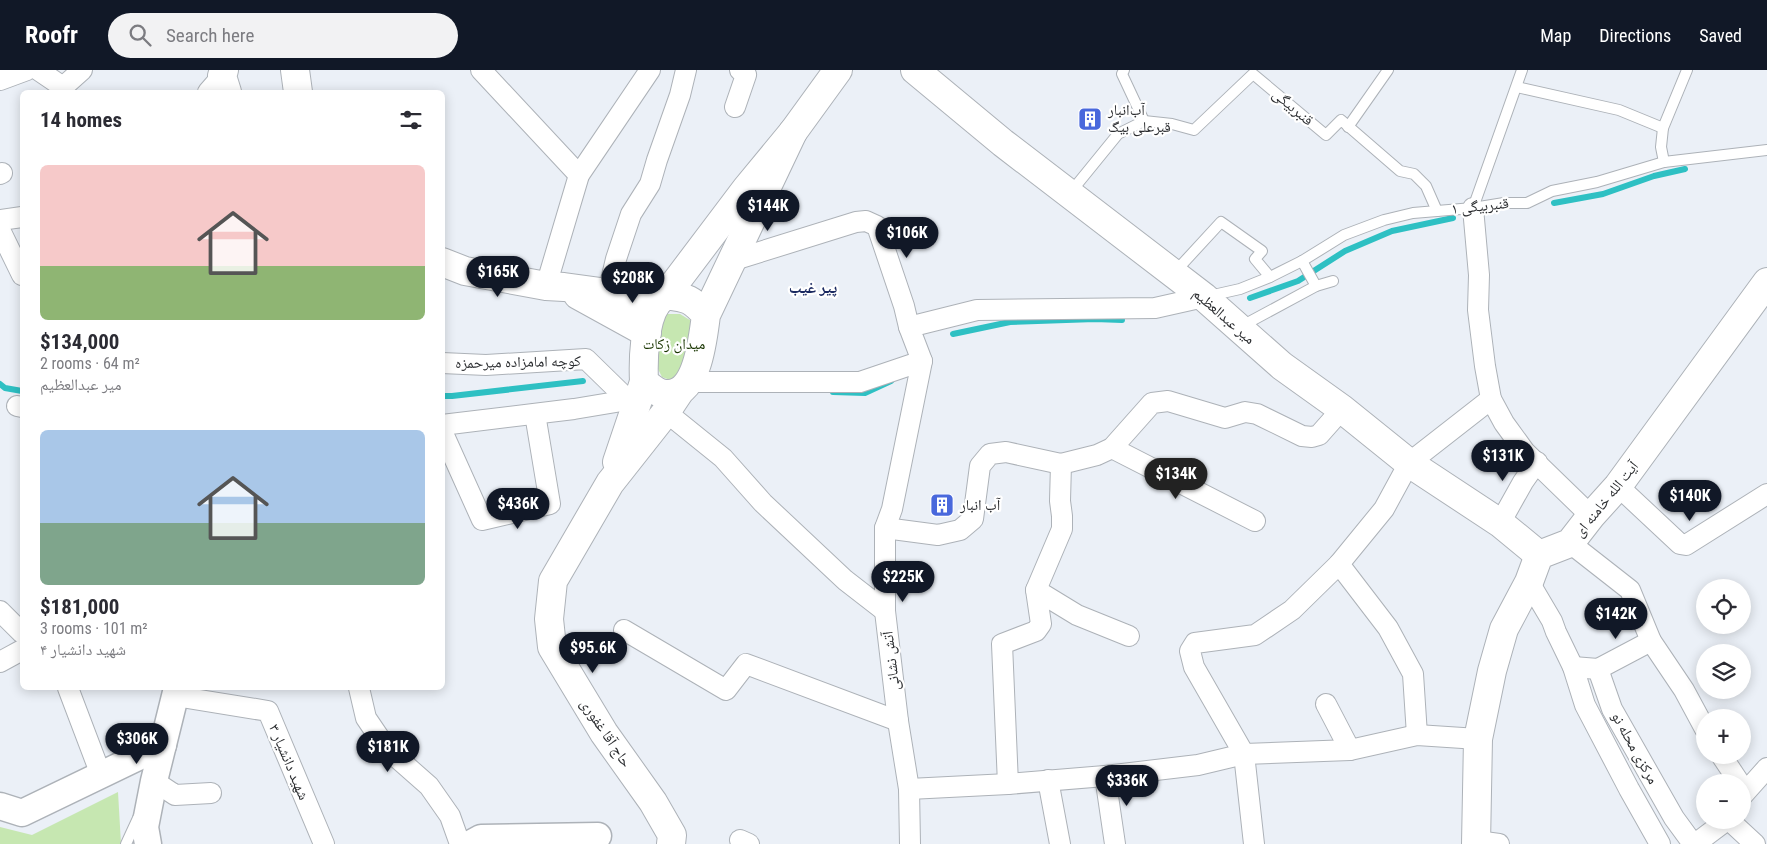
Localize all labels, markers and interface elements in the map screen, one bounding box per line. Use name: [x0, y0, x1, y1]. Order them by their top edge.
search box: [108, 13, 458, 58]
text: Roofr: [25, 21, 78, 49]
icon: search: [126, 21, 154, 49]
text: Search here: [166, 24, 254, 47]
text: Map: [1540, 25, 1571, 46]
text: Directions: [1599, 25, 1671, 46]
text: Saved: [1699, 25, 1742, 46]
street label: قنبربیگی: [1268, 85, 1317, 130]
place label: آب‌انبار قبرعلی بیگ: [1107, 101, 1171, 137]
icon: filters: [397, 106, 425, 134]
building icon: آب‌انبار قبرعلی بیگ: [1077, 106, 1103, 132]
text: 14 homes: [40, 108, 122, 132]
pin: $144K: [733, 190, 803, 232]
street label: قنبربیگی ۱: [1450, 194, 1510, 219]
text: $144K: [747, 196, 789, 215]
icon: home: [188, 198, 278, 288]
pin: $106K: [872, 216, 942, 259]
text: $106K: [886, 223, 928, 242]
pin: $165K: [463, 256, 533, 298]
text: $165K: [477, 262, 519, 281]
pin: $208K: [598, 262, 668, 304]
text: $208K: [612, 268, 654, 287]
district label: پیر غیب: [789, 278, 837, 297]
street label: میر عبدالعظیم: [1189, 284, 1259, 349]
text: $134,000: [40, 330, 119, 354]
park label: میدان زکات: [643, 335, 705, 354]
street label: کوچه امامزاده میرحمزه: [455, 352, 581, 372]
text: 2 rooms · 64 m²: [40, 354, 140, 373]
text: میر عبدالعظیم: [40, 375, 122, 394]
pin: $131K: [1468, 440, 1538, 482]
text: $131K: [1482, 446, 1524, 465]
street label: آیت الله خامنه ای: [1570, 456, 1644, 541]
pin: $134K: [1141, 458, 1211, 500]
icon: home: [188, 463, 278, 553]
text: $134K: [1155, 464, 1197, 483]
pin: $140K: [1655, 480, 1725, 522]
text: $140K: [1669, 486, 1711, 505]
pin: $436K: [483, 488, 553, 530]
building icon: آب انبار: [929, 492, 955, 518]
text: $436K: [497, 494, 539, 513]
place label: آب انبار: [959, 496, 1001, 514]
pin: $225K: [868, 560, 938, 603]
text: $225K: [882, 567, 924, 586]
map controls: [1696, 579, 1751, 829]
button: locate: [1696, 579, 1751, 634]
text: $181,000: [40, 595, 119, 619]
pin: $142K: [1581, 598, 1651, 640]
text: $142K: [1595, 604, 1637, 623]
text: 3 rooms · 101 m²: [40, 619, 148, 638]
street label: آتش نشانی: [878, 629, 905, 692]
pin: $95.6K: [552, 632, 634, 674]
text: $95.6K: [570, 638, 616, 657]
text: شهید دانشیار ۴: [40, 640, 126, 659]
button: layers: [1696, 644, 1751, 699]
street label: حاج آقا غفوری: [576, 695, 636, 772]
street label: مرکزی محله نو: [1607, 709, 1662, 788]
button: +: [1696, 709, 1751, 764]
street label: شهید دانشیار ۳: [265, 721, 313, 803]
pin: $306K: [102, 722, 172, 765]
text: $306K: [116, 729, 158, 748]
pin: $181K: [353, 730, 423, 773]
text: $181K: [367, 737, 409, 756]
pin: $336K: [1092, 764, 1162, 807]
text: $336K: [1106, 771, 1148, 790]
button: −: [1696, 774, 1751, 829]

